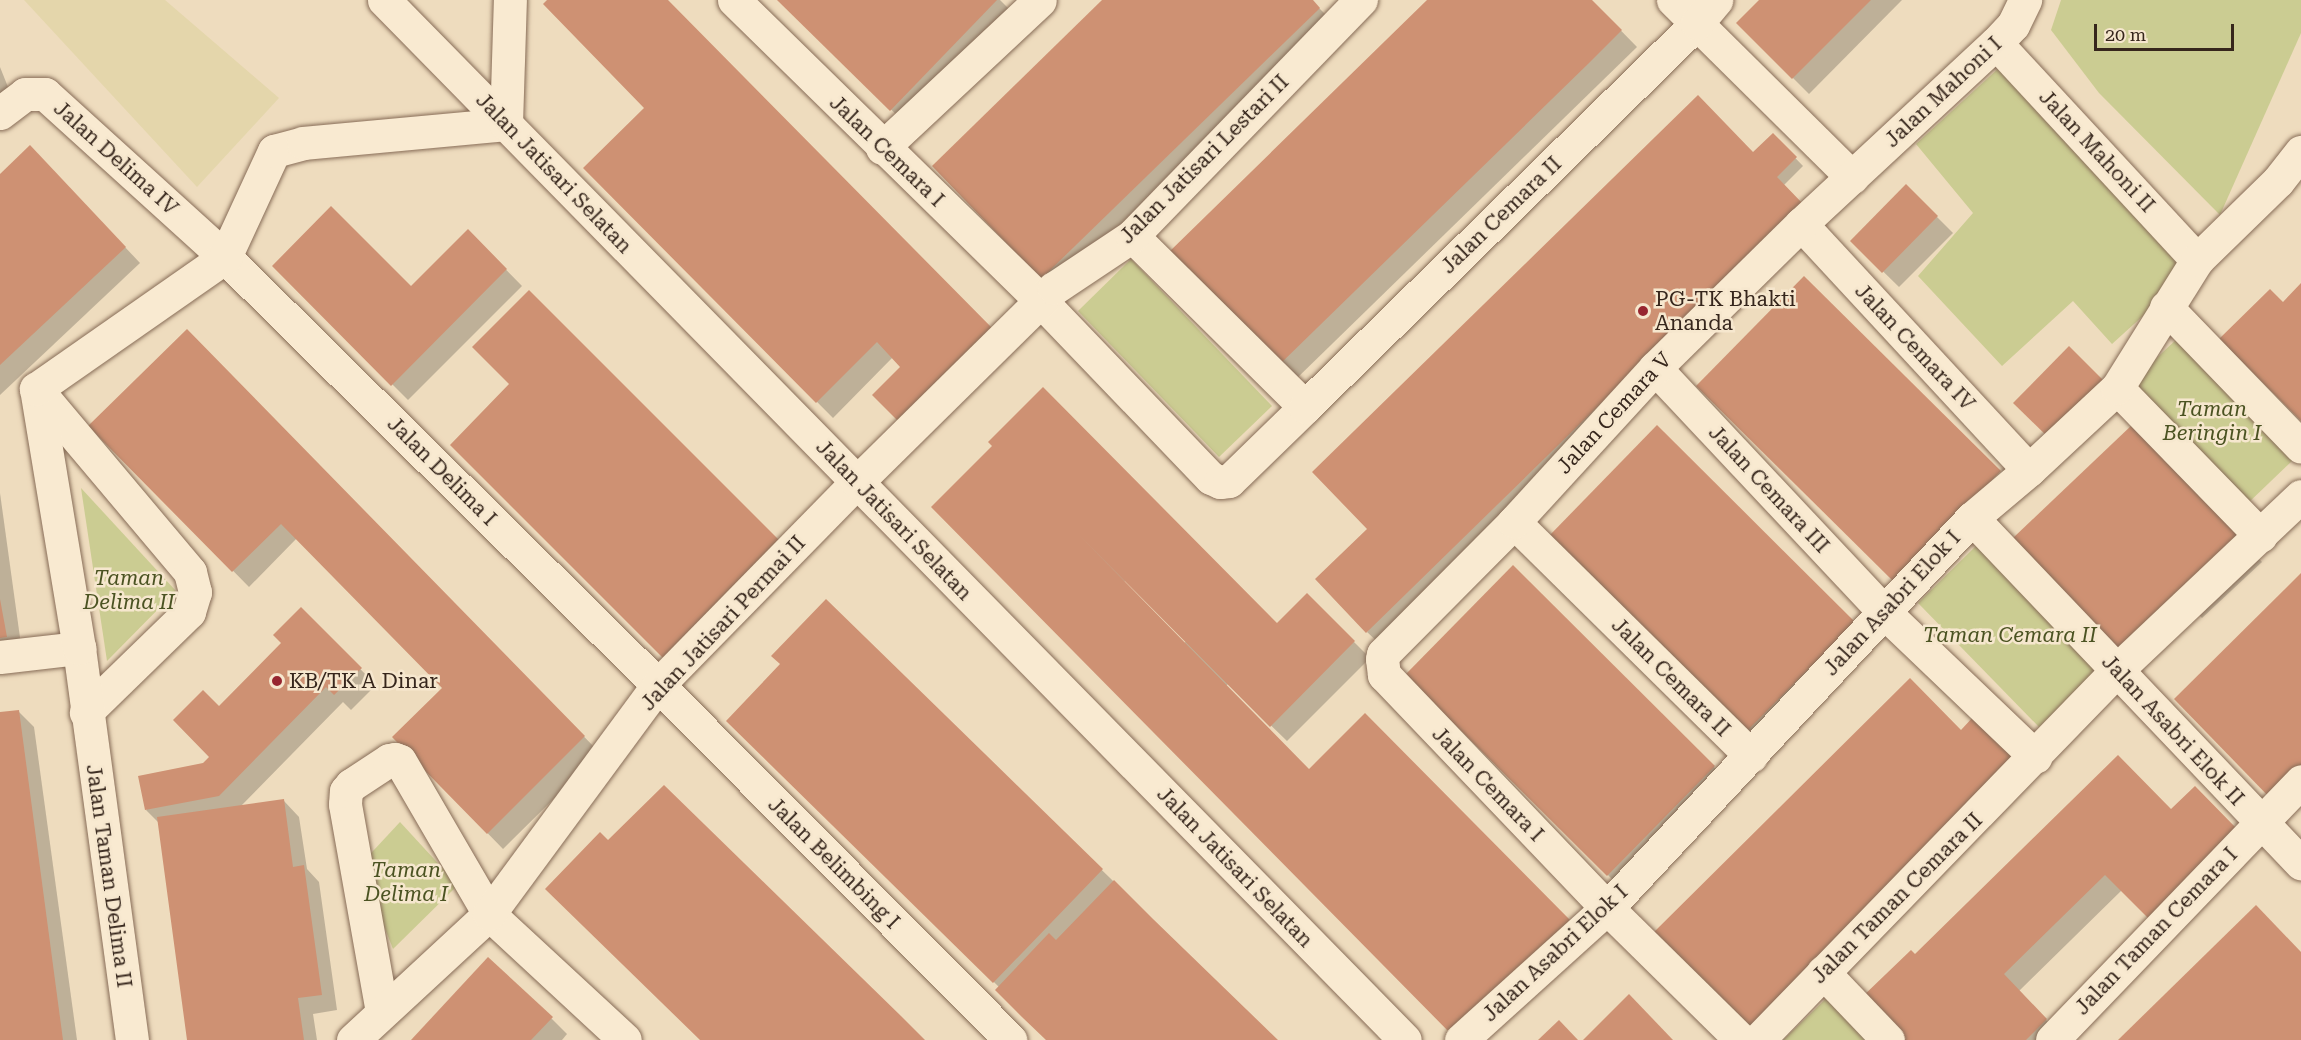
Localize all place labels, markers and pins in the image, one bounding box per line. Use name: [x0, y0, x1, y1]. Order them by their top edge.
place label: PG-TK Bhakti Ananda: [1655, 286, 1796, 336]
marker: PG-TK Bhakti Ananda: [1636, 304, 1650, 318]
place label: KB/TK A Dinar: [289, 668, 438, 694]
marker: KB/TK A Dinar: [270, 674, 284, 688]

